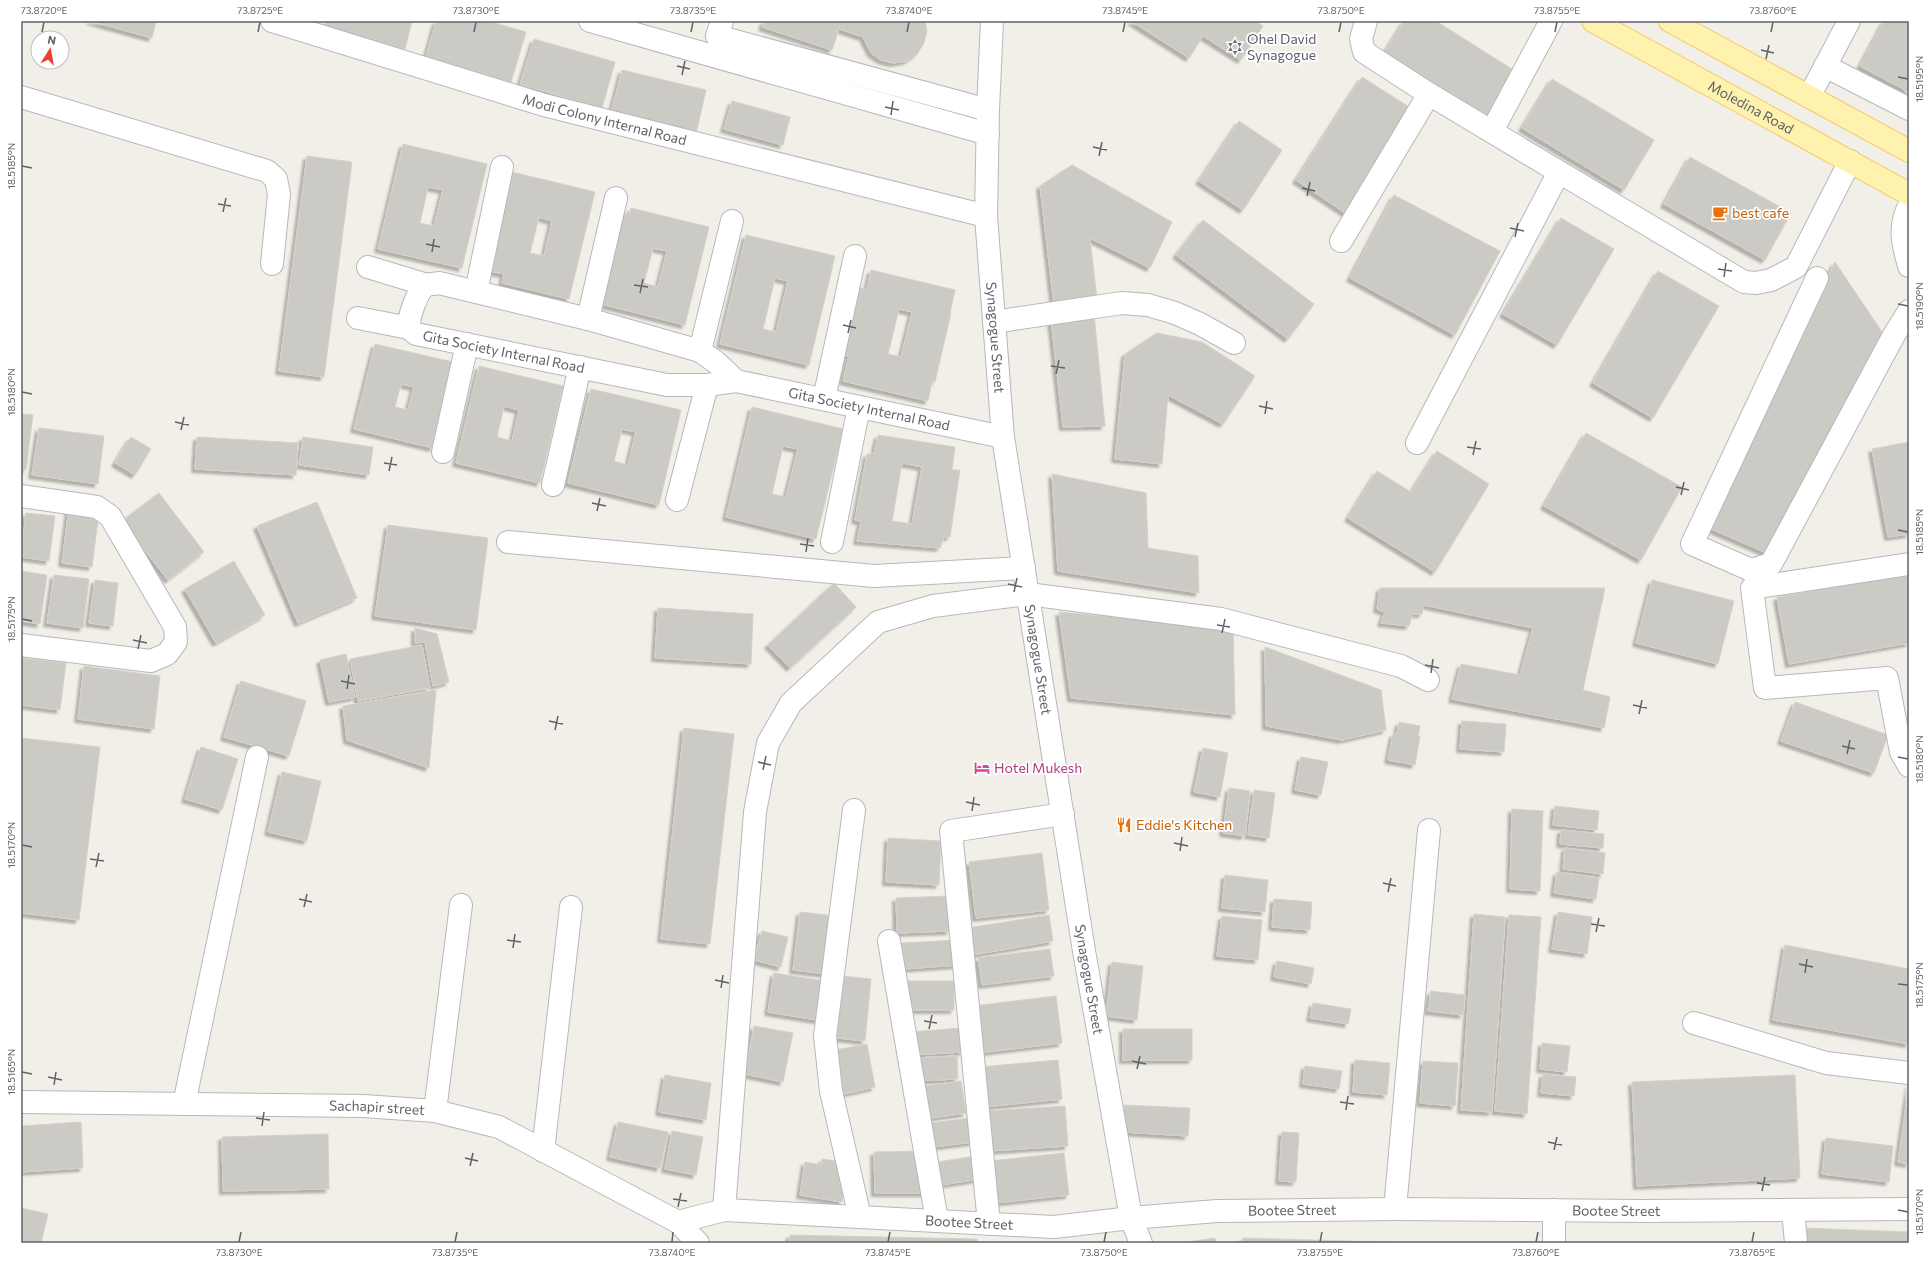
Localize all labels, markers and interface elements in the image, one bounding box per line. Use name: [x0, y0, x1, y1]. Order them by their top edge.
text: 73.8720°E: [21, 4, 68, 16]
text: 73.8725°E: [237, 4, 283, 16]
text: 73.8730°E: [452, 4, 500, 16]
text: 73.8735°E: [670, 4, 716, 16]
text: 73.8740°E: [886, 4, 932, 16]
text: 73.8745°E: [1102, 4, 1148, 16]
text: 73.8750°E: [1317, 4, 1365, 16]
text: 73.8755°E: [1534, 4, 1580, 16]
text: 73.8760°E: [1749, 4, 1797, 16]
north arrow: [30, 30, 70, 70]
place label: Ohel David Synagogue: [1247, 30, 1316, 63]
text: N: [47, 33, 57, 47]
synagogue icon: Ohel David Synagogue: [1226, 38, 1244, 56]
text: 18.5195°N: [1913, 56, 1925, 102]
street label: Moledina Road: [1705, 77, 1797, 137]
street label: Modi Colony Internal Road: [521, 90, 688, 148]
text: 18.5185°N: [5, 143, 17, 189]
cafe icon: best cafe: [1711, 204, 1729, 222]
place label: best cafe: [1732, 204, 1789, 221]
street label: Synagogue Street: [983, 281, 1009, 394]
text: 18.5190°N: [1913, 282, 1925, 330]
street label: Gita Society Internal Road: [421, 327, 586, 376]
text: 18.5180°N: [5, 368, 17, 416]
street label: Gita Society Internal Road: [787, 383, 952, 434]
text: 18.5185°N: [1913, 509, 1925, 555]
text: 18.5175°N: [5, 596, 17, 642]
street label: Synagogue Street: [1021, 603, 1056, 716]
text: 18.5180°N: [1913, 735, 1925, 783]
hotel icon: Hotel Mukesh: [973, 759, 991, 777]
place label: Hotel Mukesh: [994, 759, 1082, 776]
restaurant icon: Eddie's Kitchen: [1115, 816, 1133, 834]
place label: Eddie's Kitchen: [1136, 816, 1232, 833]
text: 18.5170°N: [5, 822, 17, 868]
street label: Synagogue Street: [1072, 923, 1108, 1036]
text: 18.5175°N: [1913, 962, 1925, 1008]
text: 18.5165°N: [5, 1049, 17, 1095]
street label: Sachapir street: [329, 1097, 426, 1118]
text: 18.5170°N: [1913, 1189, 1925, 1235]
street label: Bootee Street: [1248, 1201, 1337, 1219]
street label: Bootee Street: [1572, 1201, 1661, 1219]
street label: Bootee Street: [925, 1211, 1014, 1233]
text: 73.8730°E: [215, 1246, 263, 1258]
text: 73.8735°E: [432, 1246, 478, 1258]
text: 73.8740°E: [649, 1246, 695, 1258]
text: 73.8745°E: [865, 1246, 911, 1258]
text: 73.8750°E: [1080, 1246, 1128, 1258]
text: 73.8755°E: [1297, 1246, 1343, 1258]
text: 73.8760°E: [1512, 1246, 1560, 1258]
text: 73.8765°E: [1729, 1246, 1775, 1258]

